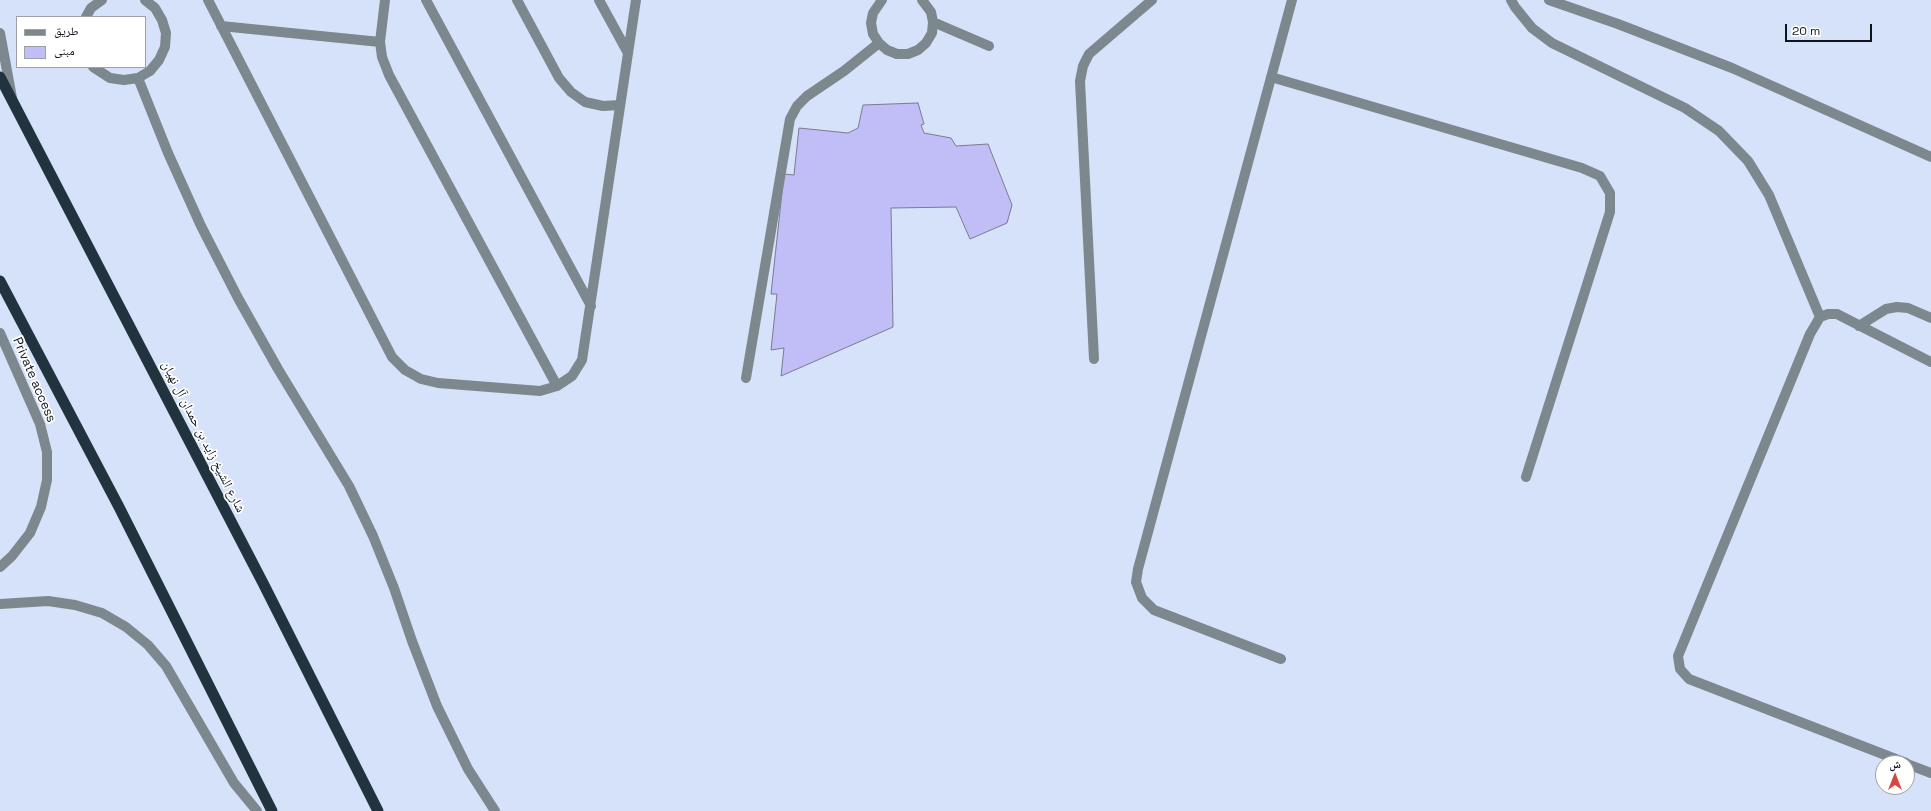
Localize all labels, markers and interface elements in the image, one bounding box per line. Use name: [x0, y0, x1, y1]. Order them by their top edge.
legend: [16, 16, 146, 68]
scale bar: [1787, 16, 1874, 42]
text: طريق: [54, 23, 79, 39]
text: 20 m: [1792, 23, 1820, 39]
text: مبنى: [54, 43, 75, 59]
street label: Private access: [9, 335, 59, 425]
street label: شارع الشيخ زايد بن حمدان آل نهيان: [158, 359, 248, 515]
north arrow: [1875, 755, 1915, 795]
text: ش: [1889, 757, 1901, 771]

